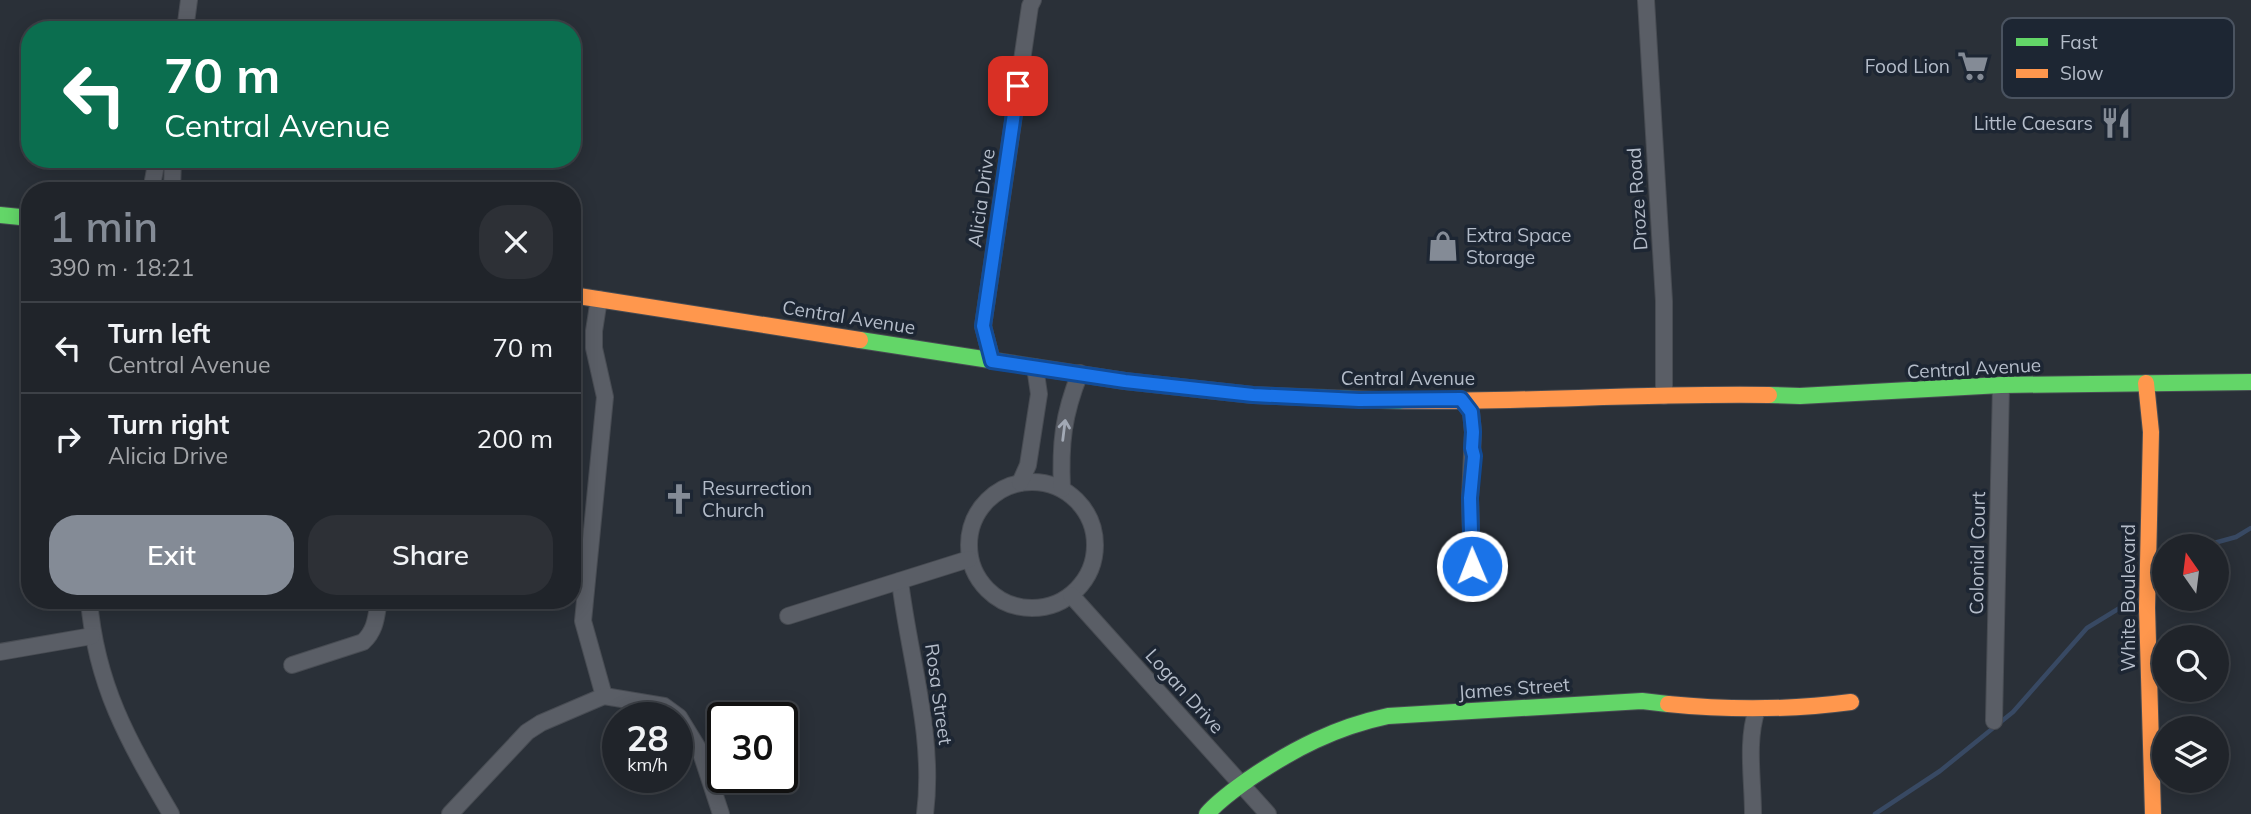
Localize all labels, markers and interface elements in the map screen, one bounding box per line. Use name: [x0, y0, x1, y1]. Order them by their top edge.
legend: [2002, 18, 2234, 98]
text: Fast: [2060, 30, 2098, 54]
text: 70 m: [164, 44, 280, 105]
icon: left: [49, 49, 140, 140]
supermarket icon: Food Lion: [1956, 49, 1990, 83]
place label: Food Lion: [1865, 54, 1950, 78]
pin: [988, 56, 1048, 116]
text: Slow: [2060, 61, 2104, 85]
icon: arrive: [999, 67, 1037, 105]
text: Central Avenue: [164, 105, 390, 145]
restaurant icon: Little Caesars: [2099, 106, 2133, 140]
place label: Little Caesars: [1974, 111, 2093, 135]
street label: Alicia Drive: [962, 147, 1000, 249]
street label: Droze Road: [1621, 147, 1653, 251]
text: 1 min: [49, 200, 158, 253]
button: close: [479, 205, 553, 279]
place label: Extra Space Storage: [1466, 223, 1571, 269]
shop icon: Extra Space Storage: [1426, 229, 1460, 263]
text: 390 m · 18:21: [49, 253, 194, 282]
street label: Central Avenue: [781, 295, 917, 339]
text: Turn left: [108, 317, 210, 350]
icon: left: [49, 329, 87, 367]
text: 70 m: [492, 331, 553, 364]
text: Central Avenue: [108, 350, 271, 379]
street label: Central Avenue: [1906, 353, 2042, 383]
street label: Central Avenue: [1341, 366, 1475, 390]
text: Turn right: [108, 408, 229, 441]
one-way arrow: [1057, 419, 1070, 442]
icon: right: [49, 420, 87, 458]
text: 200 m: [477, 422, 553, 455]
text: Alicia Drive: [108, 441, 228, 470]
place label: Resurrection Church: [702, 476, 812, 522]
church icon: Resurrection Church: [662, 482, 696, 516]
street label: Colonial Court: [1964, 491, 1990, 615]
button: Exit: [49, 515, 294, 595]
button: Share: [308, 515, 553, 595]
street label: White Boulevard: [2116, 524, 2140, 672]
position arrow: [1435, 529, 1509, 603]
north arrow: [2152, 534, 2230, 611]
map controls: [2152, 534, 2229, 793]
button: search: [2152, 625, 2229, 702]
street label: Rosa Street: [920, 642, 958, 747]
street label: Logan Drive: [1141, 644, 1229, 738]
street label: James Street: [1457, 672, 1571, 704]
speed limit sign: 30: [707, 702, 798, 793]
text: 28: [626, 716, 669, 760]
button: layers: [2152, 716, 2229, 793]
text: km/h: [627, 753, 668, 776]

